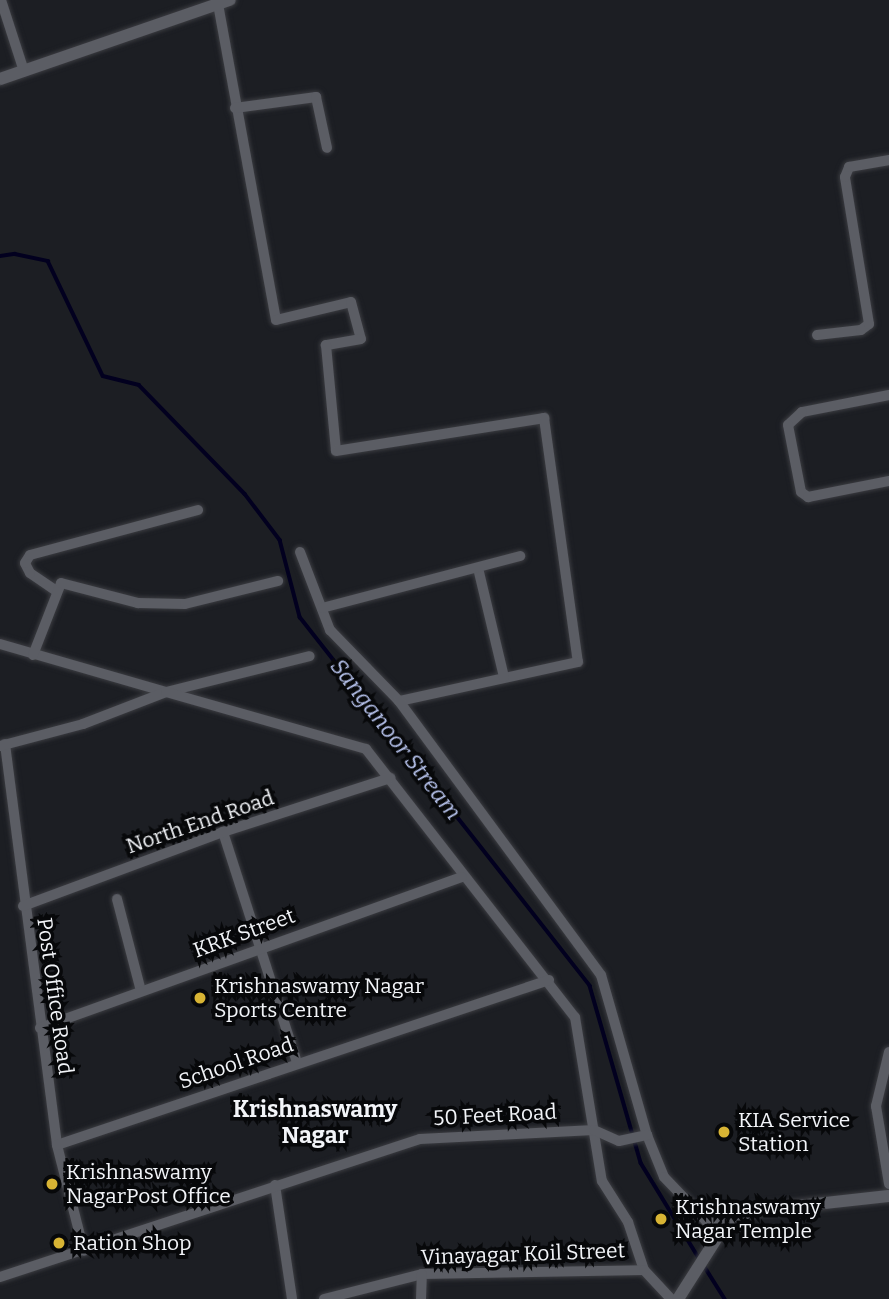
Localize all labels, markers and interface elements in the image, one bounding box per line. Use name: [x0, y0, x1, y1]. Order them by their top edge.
water label: Sanganoor Stream: [325, 653, 467, 825]
street label: North End Road: [123, 785, 277, 859]
street label: KRK Street: [190, 903, 298, 963]
street label: Post Office Road: [32, 916, 78, 1076]
place label: Krishnaswamy Nagar Sports Centre: [214, 973, 424, 1023]
marker: Krishnaswamy Nagar Sports Centre: [192, 990, 208, 1006]
street label: School Road: [175, 1032, 297, 1094]
district label: Krishnaswamy Nagar: [233, 1095, 397, 1149]
street label: 50 Feet Road: [432, 1099, 558, 1131]
place label: KIA Service Station: [738, 1107, 850, 1157]
marker: KIA Service Station: [716, 1124, 732, 1140]
place label: Krishnaswamy NagarPost Office: [66, 1159, 231, 1209]
marker: Krishnaswamy NagarPost Office: [44, 1176, 60, 1192]
place label: Krishnaswamy Nagar Temple: [675, 1194, 821, 1244]
marker: Krishnaswamy Nagar Temple: [653, 1211, 669, 1227]
place label: Ration Shop: [73, 1230, 192, 1256]
marker: Ration Shop: [51, 1235, 67, 1251]
street label: Vinayagar Koil Street: [420, 1238, 626, 1270]

